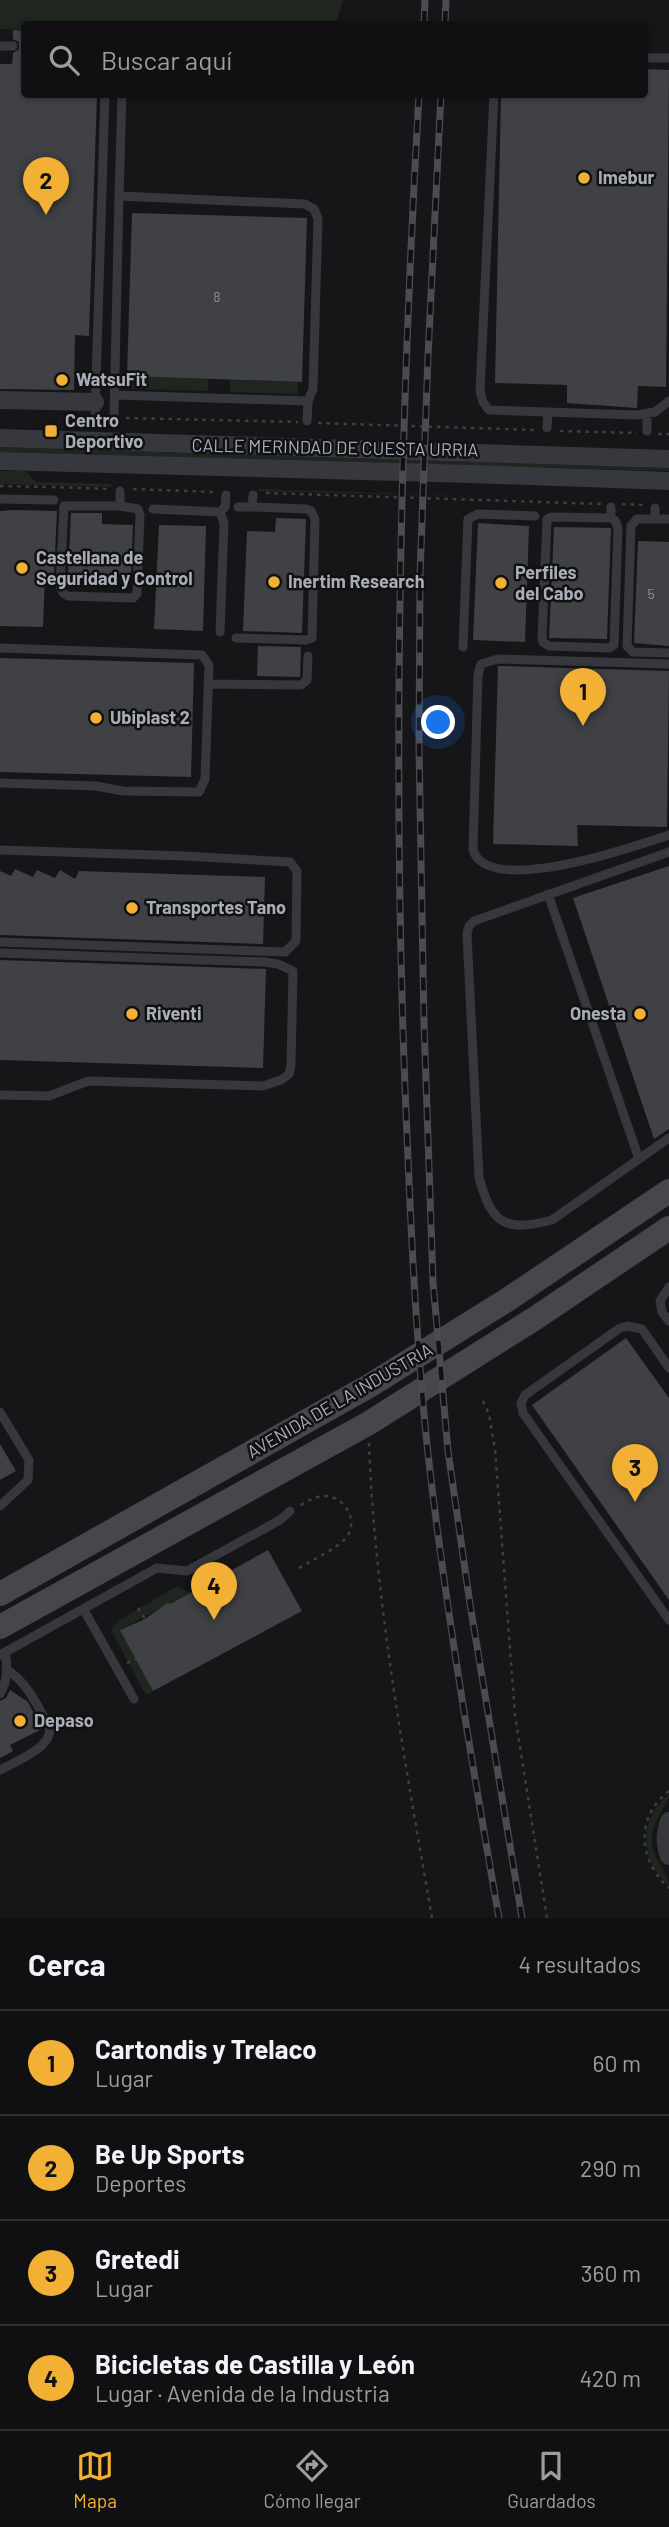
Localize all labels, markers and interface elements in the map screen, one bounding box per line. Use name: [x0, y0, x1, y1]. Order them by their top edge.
search box: [21, 21, 648, 98]
icon: search: [45, 41, 83, 79]
text: Buscar aquí: [101, 44, 232, 75]
pin: 2: [23, 157, 69, 215]
place label: Imebur: [598, 166, 655, 188]
marker: Imebur: [576, 170, 592, 186]
house number: 8: [213, 288, 221, 305]
place label: WatsuFit: [76, 368, 147, 390]
marker: WatsuFit: [54, 372, 70, 388]
place label: Centro Deportivo: [65, 409, 143, 452]
marker: Centro Deportivo: [43, 423, 59, 439]
street label: CALLE MERINDAD DE CUESTA URRIA: [191, 433, 479, 461]
place label: Castellana de Seguridad y Control: [36, 546, 193, 589]
marker: Castellana de Seguridad y Control: [14, 560, 30, 576]
place label: Perfiles del Cabo: [515, 561, 584, 604]
place label: Inertim Research: [288, 570, 425, 592]
marker: Inertim Research: [266, 574, 282, 590]
marker: Perfiles del Cabo: [493, 575, 509, 591]
house number: 5: [647, 585, 655, 602]
pin: 1: [560, 668, 606, 726]
your location: [421, 705, 455, 739]
place label: Ubiplast 2: [110, 706, 190, 728]
marker: Ubiplast 2: [88, 710, 104, 726]
place label: Transportes Tano: [146, 896, 286, 918]
marker: Transportes Tano: [124, 900, 140, 916]
place label: Riventi: [146, 1002, 202, 1024]
place label: Onesta: [570, 1002, 626, 1024]
marker: Riventi: [124, 1006, 140, 1022]
marker: Onesta: [632, 1006, 648, 1022]
street label: AVENIDA DE LA INDUSTRIA: [243, 1338, 436, 1462]
pin: 3: [612, 1444, 658, 1502]
pin: 4: [191, 1562, 237, 1620]
place label: Depaso: [34, 1709, 94, 1731]
marker: Depaso: [12, 1713, 28, 1729]
text: Cerca: [28, 1946, 106, 1982]
text: 4 resultados: [518, 1950, 641, 1978]
text: Cartondis y Trelaco: [95, 2033, 317, 2064]
text: 1: [47, 2049, 55, 2077]
text: 60 m: [593, 2049, 641, 2077]
text: Lugar: [95, 2064, 153, 2092]
text: Be Up Sports: [95, 2138, 245, 2169]
text: 2: [45, 2154, 57, 2182]
text: 290 m: [580, 2154, 641, 2182]
text: Deportes: [95, 2169, 186, 2197]
text: Gretedi: [95, 2243, 180, 2274]
text: 3: [45, 2259, 57, 2287]
text: 360 m: [581, 2259, 641, 2287]
text: Lugar: [95, 2274, 153, 2302]
text: Bicicletas de Castilla y León: [95, 2348, 415, 2379]
text: 4: [44, 2364, 58, 2392]
text: 420 m: [579, 2364, 641, 2392]
text: Lugar · Avenida de la Industria: [95, 2379, 390, 2407]
tab: Mapa: [73, 2447, 117, 2512]
tab: Cómo llegar: [264, 2447, 361, 2512]
tab: Guardados: [507, 2447, 596, 2512]

